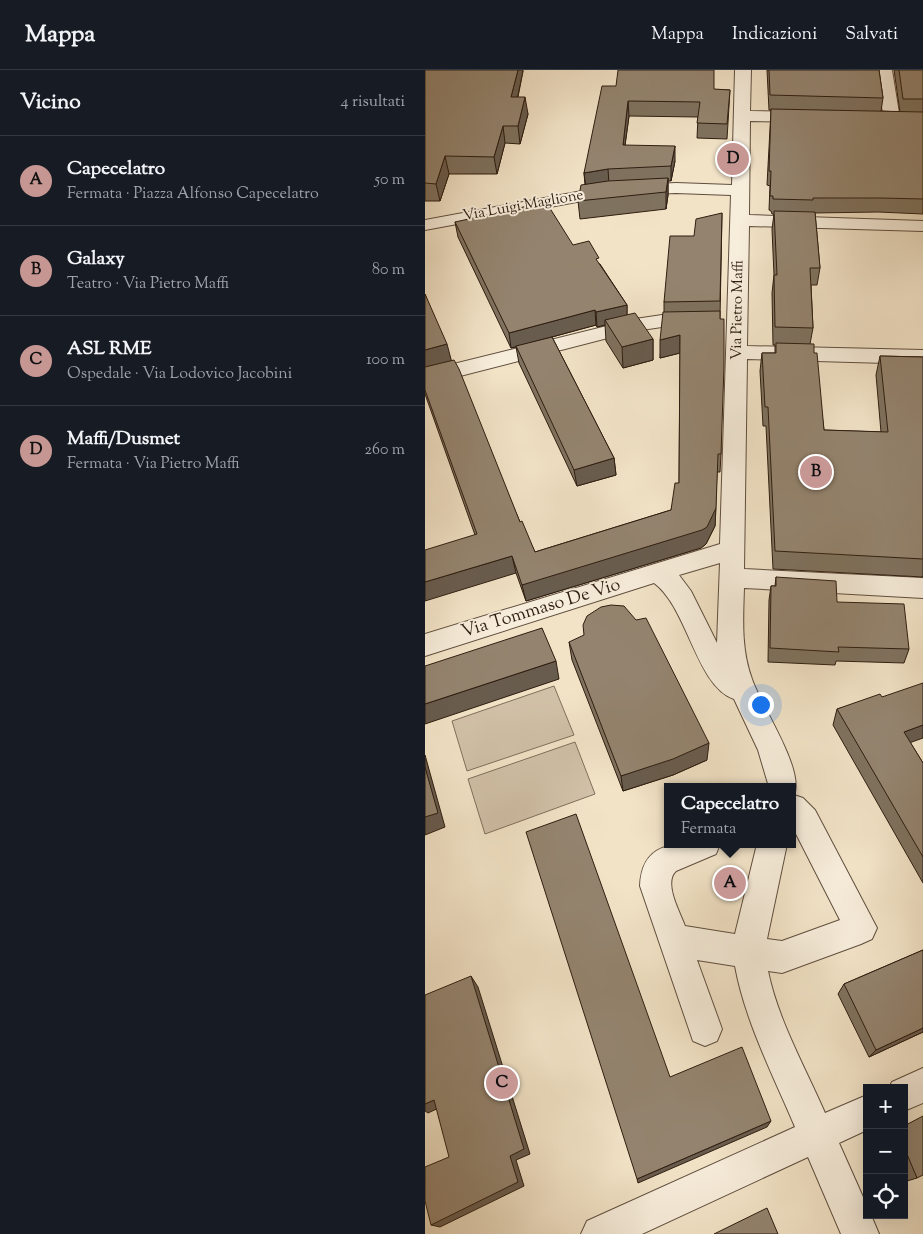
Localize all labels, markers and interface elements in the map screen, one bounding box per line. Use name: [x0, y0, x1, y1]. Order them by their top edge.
text: Mappa: [25, 18, 95, 52]
text: Mappa: [651, 22, 704, 48]
text: Indicazioni: [732, 22, 817, 48]
text: Salvati: [845, 22, 898, 48]
text: Vicino: [20, 88, 81, 118]
text: 4 risultati: [340, 91, 405, 114]
pin: D: [717, 140, 749, 178]
text: Capecelatro: [67, 156, 165, 183]
text: A: [30, 169, 43, 192]
text: 50 m: [374, 169, 405, 192]
text: Fermata · Piazza Alfonso Capecelatro: [67, 183, 319, 206]
street label: Via Luigi Maglione: [461, 185, 585, 227]
text: Galaxy: [67, 246, 125, 273]
text: B: [31, 259, 41, 282]
text: 80 m: [372, 259, 405, 282]
street label: Via Pietro Maffi: [727, 260, 749, 360]
text: Teatro · Via Pietro Maffi: [67, 273, 229, 296]
text: ASL RME: [67, 336, 152, 363]
text: C: [30, 349, 42, 372]
text: 100 m: [366, 349, 405, 372]
text: Ospedale · Via Lodovico Jacobini: [67, 363, 292, 386]
text: Maffi/Dusmet: [67, 426, 180, 453]
text: D: [30, 439, 42, 462]
text: 260 m: [364, 439, 405, 462]
text: Fermata · Via Pietro Maffi: [67, 453, 240, 476]
pin: B: [800, 453, 832, 491]
street label: Via Tommaso De Vio: [458, 572, 624, 646]
your location: [748, 692, 774, 718]
popup: [664, 783, 796, 848]
text: Capecelatro: [681, 791, 779, 818]
text: Fermata: [681, 818, 736, 841]
pin: A: [714, 864, 746, 902]
pin: C: [486, 1064, 518, 1102]
map controls: [863, 1084, 908, 1219]
button: +: [863, 1084, 908, 1129]
button: −: [863, 1129, 908, 1174]
button: locate: [863, 1174, 908, 1219]

